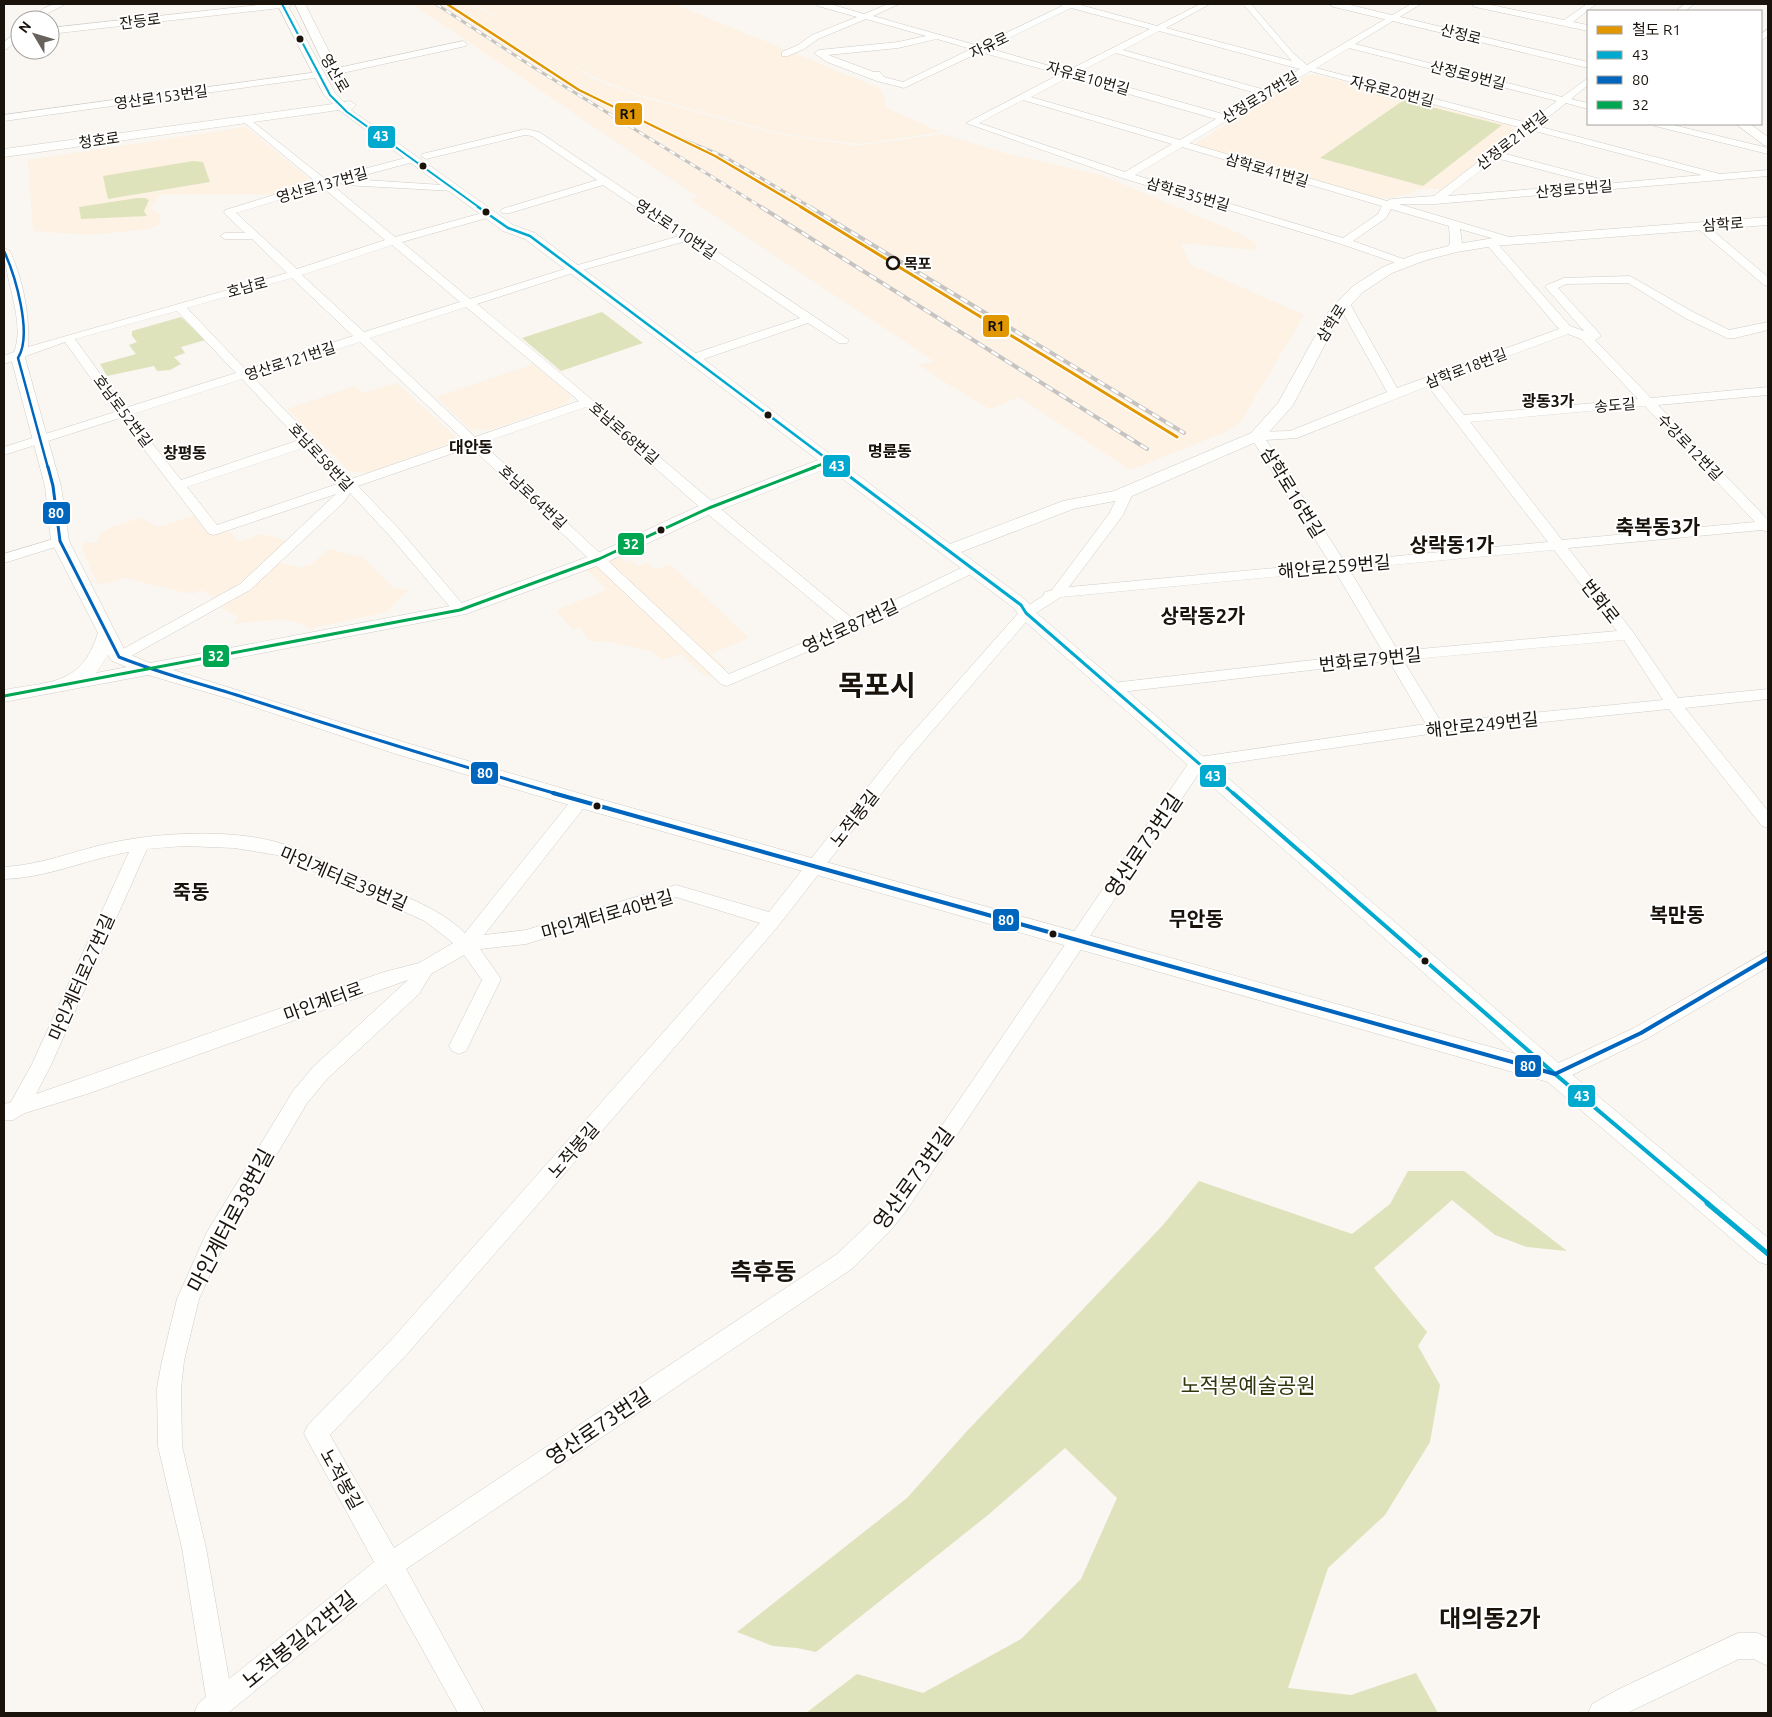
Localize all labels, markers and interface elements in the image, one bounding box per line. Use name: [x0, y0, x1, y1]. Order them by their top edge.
north arrow: [10, 10, 60, 60]
street label: 잔등로: [118, 10, 162, 32]
legend: [1587, 10, 1762, 125]
text: N: [15, 18, 34, 36]
street label: 산정로: [1439, 21, 1483, 47]
text: 철도 R1: [1632, 21, 1681, 38]
street label: 자유로: [967, 28, 1011, 62]
unlabelled marker: [295, 34, 305, 44]
text: 43: [1632, 46, 1649, 63]
street label: 영산로: [317, 51, 353, 95]
street label: 산정로9번길: [1428, 57, 1508, 93]
street label: 자유로10번길: [1044, 58, 1132, 98]
street label: 산정로37번길: [1219, 68, 1301, 126]
text: 80: [1632, 71, 1649, 88]
street label: 자유로20번길: [1348, 72, 1436, 110]
street label: 영산로153번길: [113, 82, 209, 112]
text: 32: [1632, 96, 1649, 113]
line badge: R1: [614, 102, 643, 126]
text: R1: [619, 106, 637, 122]
street label: 산정로21번길: [1473, 107, 1551, 173]
line badge: 43: [367, 125, 396, 149]
text: 43: [373, 128, 389, 144]
street label: 청호로: [77, 129, 121, 151]
street label: 삼학로41번길: [1223, 150, 1311, 190]
unlabelled marker: [418, 161, 428, 171]
street label: 영산로137번길: [274, 164, 370, 206]
street label: 삼학로35번길: [1144, 174, 1232, 214]
street label: 산정로5번길: [1535, 177, 1613, 201]
street label: 영산로110번길: [632, 196, 720, 262]
unlabelled marker: [481, 207, 491, 217]
street label: 삼학로: [1702, 214, 1744, 234]
place label: 목포: [904, 255, 932, 272]
marker: 목포: [886, 256, 900, 270]
street label: 호남로: [225, 273, 269, 301]
street label: 삼학로: [1313, 301, 1349, 345]
line badge: R1: [982, 314, 1010, 338]
text: R1: [987, 318, 1005, 334]
street label: 영산로121번길: [242, 338, 338, 384]
street label: 삼학로18번길: [1423, 345, 1509, 391]
street label: 호남로52번길: [90, 372, 156, 450]
district label: 광동3가: [1521, 392, 1575, 410]
street label: 송도길: [1594, 395, 1636, 415]
street label: 호남로68번길: [586, 398, 662, 468]
unlabelled marker: [763, 410, 773, 420]
street label: 수강로12번길: [1654, 410, 1726, 484]
street label: 호남로58번길: [285, 420, 357, 494]
district label: 대안동: [449, 438, 493, 456]
district label: 명륜동: [868, 442, 912, 460]
street label: 삼학로16번길: [1257, 443, 1329, 541]
district label: 창평동: [163, 444, 207, 462]
line badge: 43: [822, 454, 851, 478]
text: 43: [829, 458, 845, 474]
street label: 호남로64번길: [496, 461, 570, 533]
line badge: 80: [42, 501, 71, 525]
text: 80: [48, 505, 64, 521]
district label: 축복동3가: [1616, 515, 1700, 538]
unlabelled marker: [656, 525, 666, 535]
line badge: 32: [617, 532, 645, 556]
district label: 상락동1가: [1410, 533, 1494, 556]
text: 32: [623, 536, 639, 552]
street label: 해안로259번길: [1277, 551, 1391, 581]
street label: 번화로: [1578, 575, 1624, 627]
street label: 영산로87번길: [799, 595, 901, 657]
district label: 상락동2가: [1161, 604, 1245, 627]
line badge: 32: [202, 644, 230, 668]
street label: 번화로79번길: [1318, 644, 1422, 674]
text: 32: [208, 648, 224, 664]
district label: 목포시: [838, 669, 916, 700]
street label: 해안로249번길: [1425, 708, 1539, 740]
line badge: 80: [470, 761, 499, 785]
line badge: 43: [1199, 764, 1227, 788]
text: 80: [477, 765, 493, 781]
text: 43: [1205, 768, 1221, 784]
street label: 노적봉길: [826, 786, 882, 850]
street label: 영산로73번길: [1099, 788, 1187, 902]
unlabelled marker: [592, 801, 602, 811]
street label: 마인계터로39번길: [277, 842, 411, 914]
district label: 죽동: [173, 880, 209, 903]
street label: 마인계터로40번길: [539, 886, 675, 942]
district label: 복만동: [1649, 903, 1705, 926]
district label: 무안동: [1168, 907, 1224, 930]
line badge: 80: [992, 908, 1020, 932]
street label: 마인계터로27번길: [44, 911, 118, 1043]
text: 80: [998, 912, 1014, 928]
unlabelled marker: [1048, 929, 1058, 939]
unlabelled marker: [1420, 956, 1430, 966]
street label: 마인계터로: [281, 977, 365, 1025]
line badge: 80: [1514, 1054, 1542, 1078]
text: 80: [1520, 1058, 1536, 1074]
line badge: 43: [1567, 1084, 1596, 1108]
text: 43: [1574, 1088, 1590, 1104]
street label: 노적봉길: [544, 1118, 602, 1182]
street label: 영산로73번길: [868, 1122, 958, 1234]
street label: 마인계터로38번길: [182, 1144, 278, 1296]
district label: 측후동: [730, 1258, 796, 1285]
park label: 노적봉예술공원: [1180, 1373, 1316, 1397]
street label: 영산로73번길: [541, 1382, 655, 1470]
street label: 노적봉길: [317, 1445, 367, 1513]
street label: 노적봉길42번길: [237, 1586, 361, 1692]
district label: 대의동2가: [1439, 1605, 1541, 1632]

